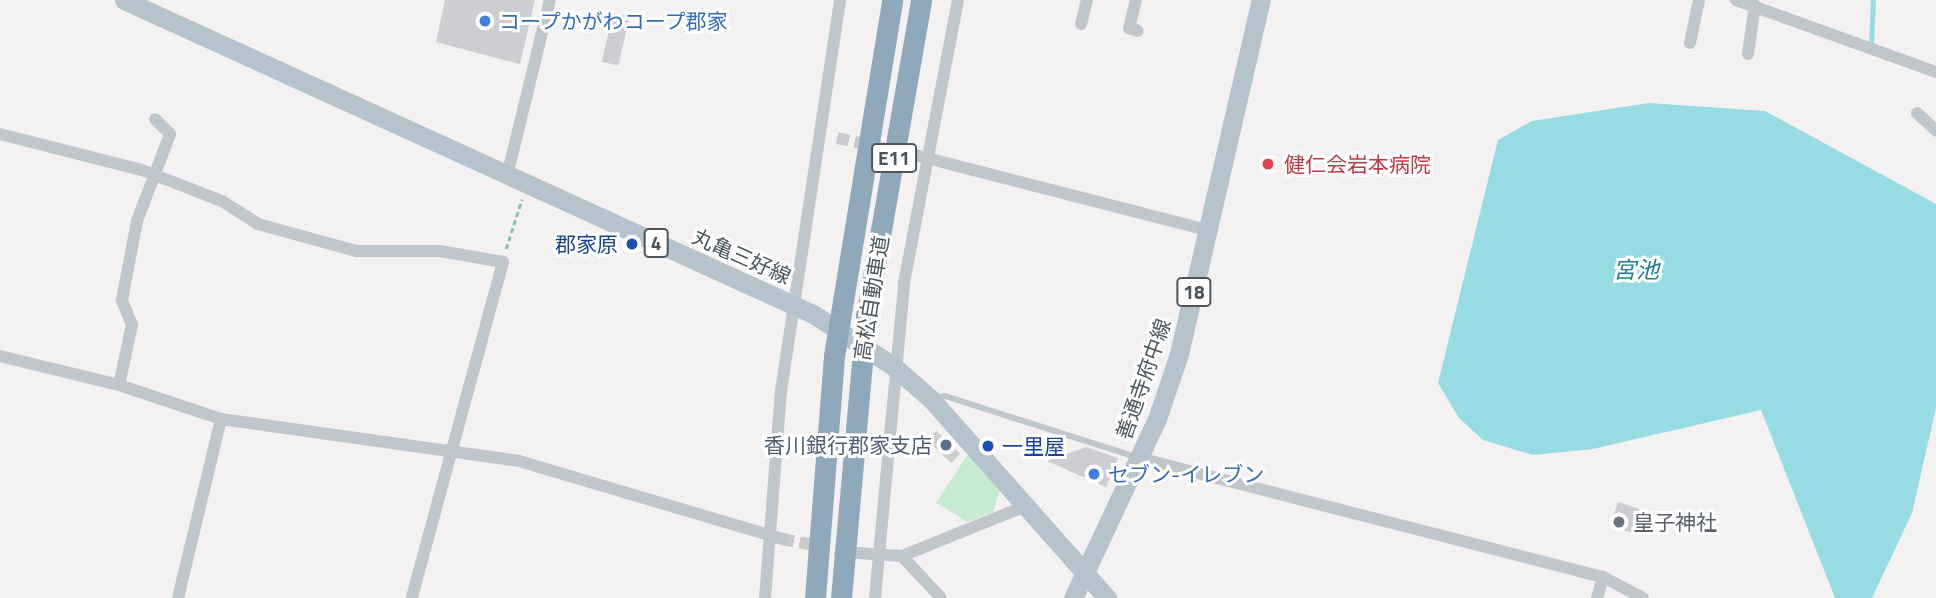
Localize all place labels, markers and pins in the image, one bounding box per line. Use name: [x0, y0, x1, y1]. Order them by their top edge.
place label: コープかがわコープ郡家: [499, 8, 730, 34]
marker: コープかがわコープ郡家: [477, 13, 493, 29]
place label: 健仁会岩本病院: [1284, 151, 1431, 177]
marker: 健仁会岩本病院: [1258, 154, 1278, 174]
place label: 郡家原: [555, 231, 618, 257]
marker: 郡家原: [624, 236, 640, 252]
place label: 香川銀行郡家支店: [764, 432, 932, 458]
place label: 一里屋: [1002, 433, 1065, 459]
marker: 香川銀行郡家支店: [938, 437, 954, 453]
marker: 一里屋: [980, 438, 996, 454]
place label: セブン-イレブン: [1108, 461, 1264, 487]
marker: セブン-イレブン: [1086, 466, 1102, 482]
place label: 皇子神社: [1633, 509, 1717, 535]
marker: 皇子神社: [1611, 514, 1627, 530]

